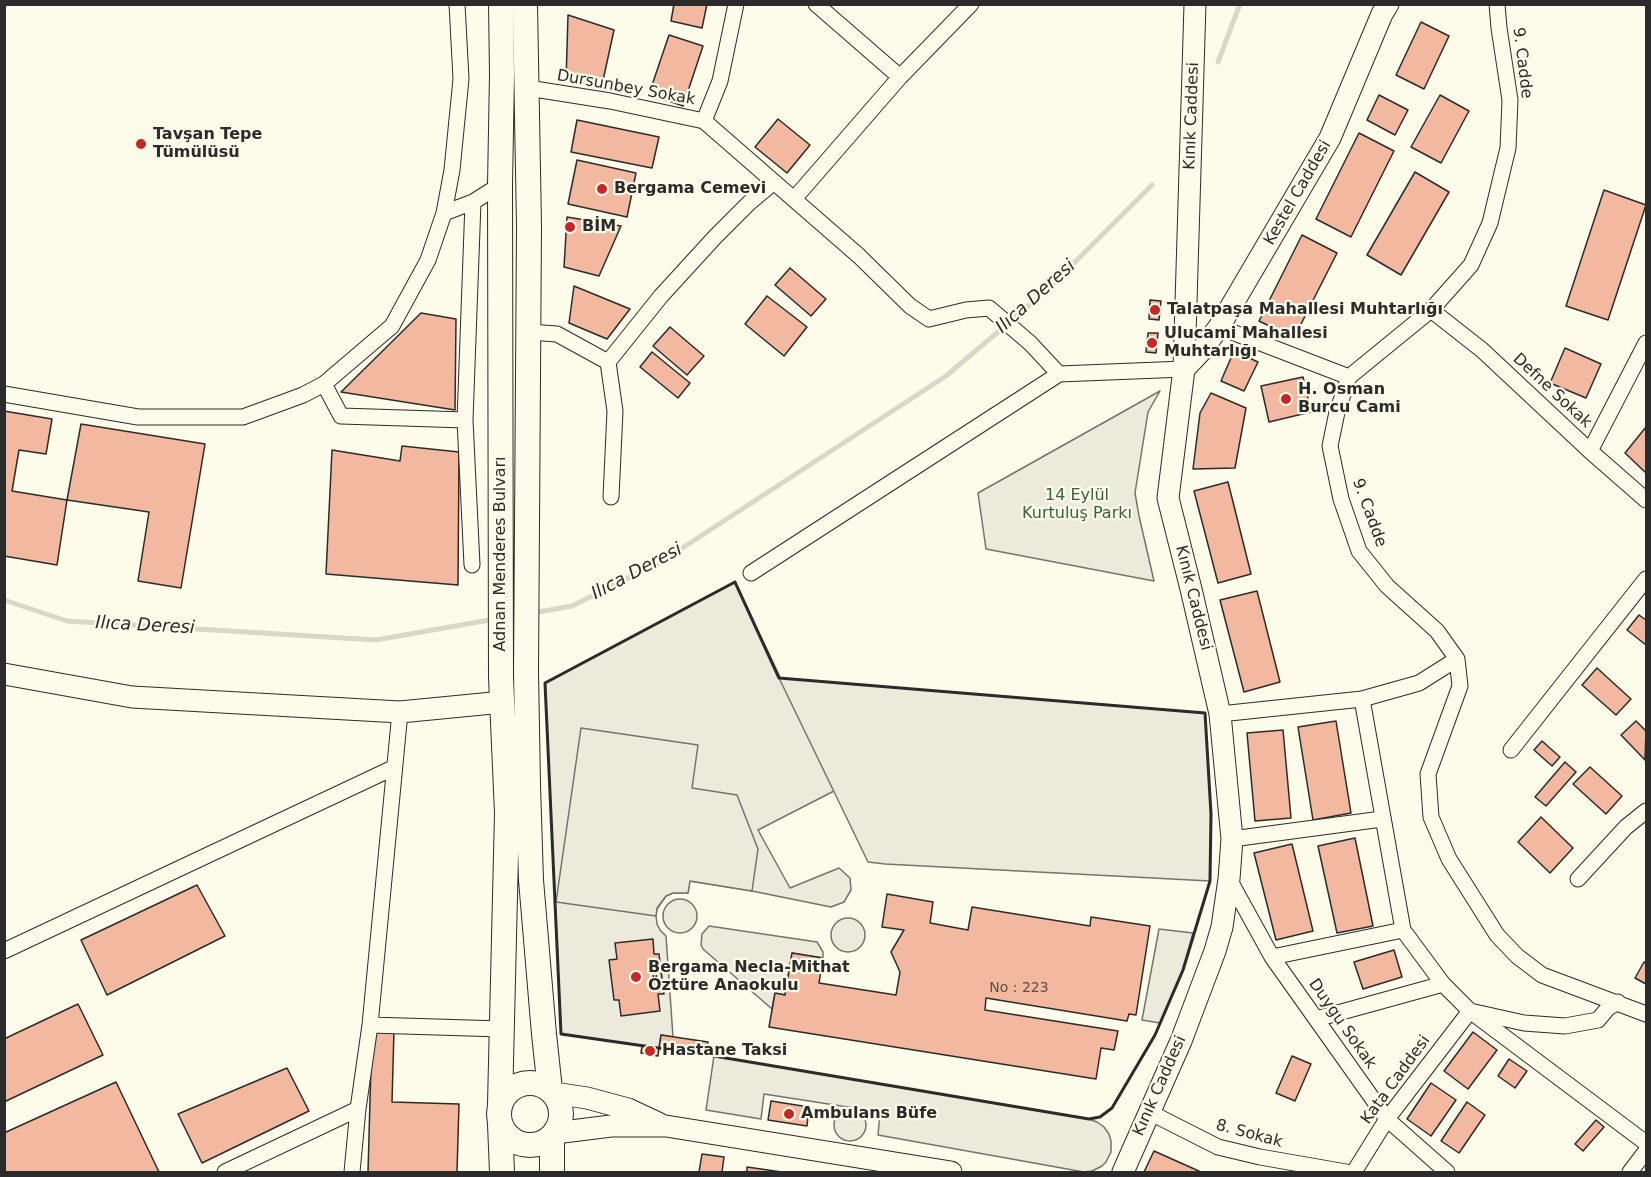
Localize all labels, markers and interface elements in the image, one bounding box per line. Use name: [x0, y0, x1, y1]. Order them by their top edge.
street label: 9. Cadde: [1508, 26, 1536, 100]
street label: Kınık Caddesi: [1181, 62, 1203, 170]
street label: Dursunbey Sokak: [555, 66, 697, 110]
place label: Tavşan Tepe Tümülüsü: [153, 125, 262, 163]
marker: Tavşan Tepe Tümülüsü: [134, 137, 148, 151]
street label: Kestel Caddesi: [1260, 137, 1336, 249]
place label: Bergama Cemevi: [614, 179, 766, 199]
marker: Bergama Cemevi: [595, 182, 609, 196]
place label: BİM: [582, 217, 616, 237]
marker: BİM: [563, 220, 577, 234]
water label: Ilıca Deresi: [992, 256, 1080, 338]
place label: Talatpaşa Mahallesi Muhtarlığı: [1167, 300, 1443, 320]
marker: Talatpaşa Mahallesi Muhtarlığı: [1148, 303, 1162, 317]
place label: Ulucami Mahallesi Muhtarlığı: [1164, 324, 1328, 362]
marker: Ulucami Mahallesi Muhtarlığı: [1145, 336, 1159, 350]
street label: Defne Sokak: [1509, 350, 1595, 432]
place label: H. Osman Burcu Cami: [1298, 380, 1401, 418]
marker: H. Osman Burcu Cami: [1279, 392, 1293, 406]
street label: Adnan Menderes Bulvarı: [491, 456, 511, 652]
street label: 9. Cadde: [1348, 476, 1390, 550]
park label: 14 Eylül Kurtuluş Parkı: [1022, 486, 1132, 524]
water label: Ilıca Deresi: [588, 539, 686, 605]
street label: Kınık Caddesi: [1171, 543, 1215, 653]
water label: Ilıca Deresi: [95, 613, 195, 639]
place label: Bergama Necla-Mithat Öztüre Anaokulu: [648, 958, 850, 996]
marker: Bergama Necla-Mithat Öztüre Anaokulu: [629, 970, 643, 984]
street label: Duygu Sokak: [1304, 975, 1380, 1073]
house number: No : 223: [989, 980, 1049, 996]
street label: Kata Caddesi: [1357, 1032, 1435, 1128]
street label: Kınık Caddesi: [1129, 1033, 1191, 1139]
place label: Hastane Taksi: [662, 1041, 787, 1061]
marker: Hastane Taksi: [643, 1044, 657, 1058]
place label: Ambulans Büfe: [801, 1104, 937, 1124]
marker: Ambulans Büfe: [782, 1107, 796, 1121]
street label: 8. Sokak: [1214, 1116, 1284, 1152]

